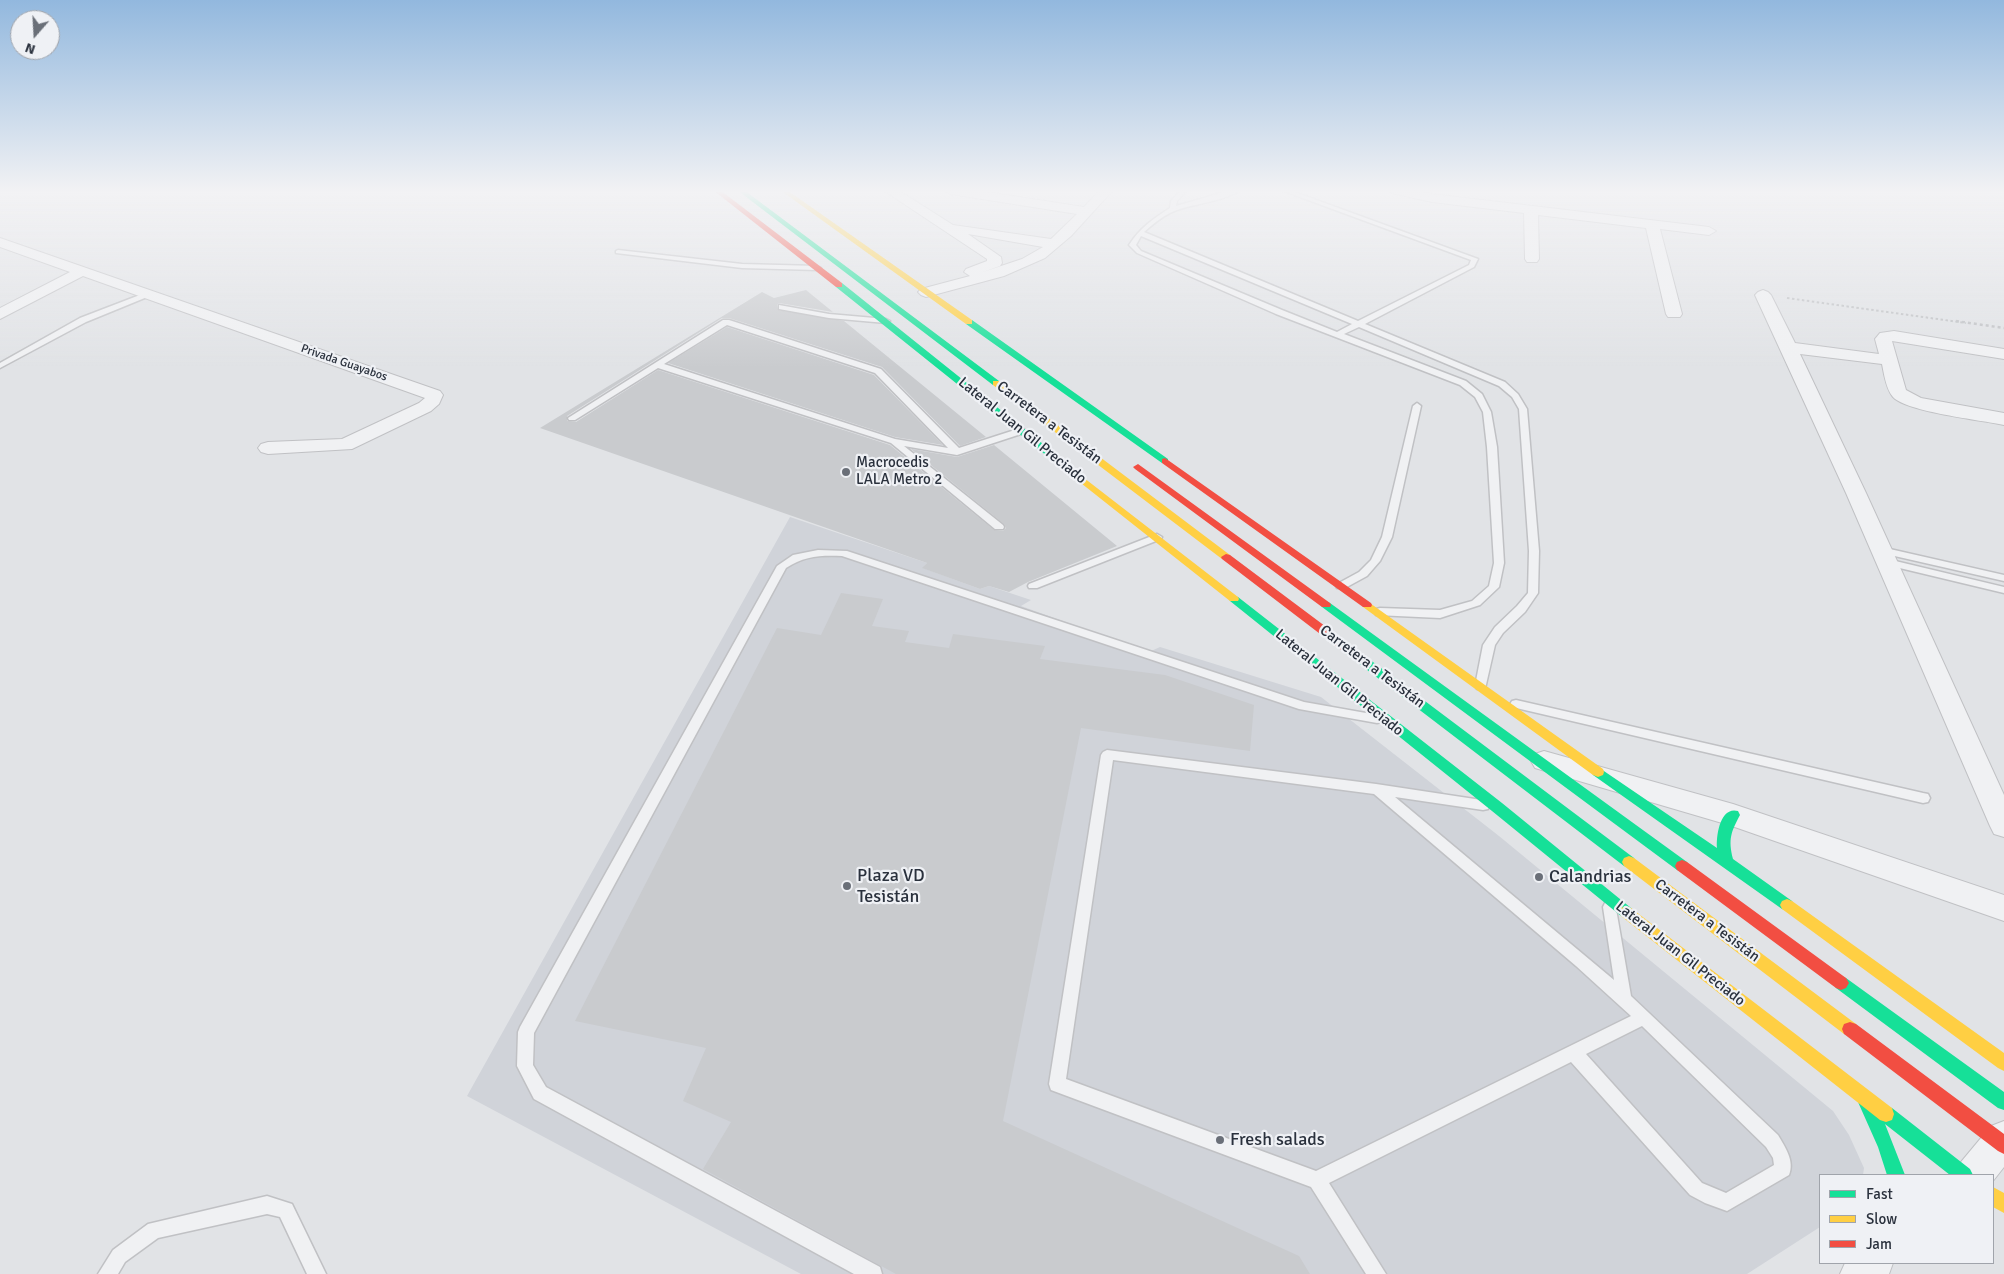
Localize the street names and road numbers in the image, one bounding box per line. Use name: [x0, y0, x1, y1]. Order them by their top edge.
street label: Privada Guayabos: [299, 341, 389, 385]
street label: Lateral Juan Gil Preciado: [954, 374, 1090, 488]
street label: Carretera a Tesistán: [993, 378, 1105, 468]
street label: Carretera a Tesistán: [1316, 622, 1428, 712]
street label: Lateral Juan Gil Preciado: [1271, 626, 1407, 740]
street label: Carretera a Tesistán: [1651, 876, 1763, 966]
street label: Lateral Juan Gil Preciado: [1612, 898, 1748, 1010]

